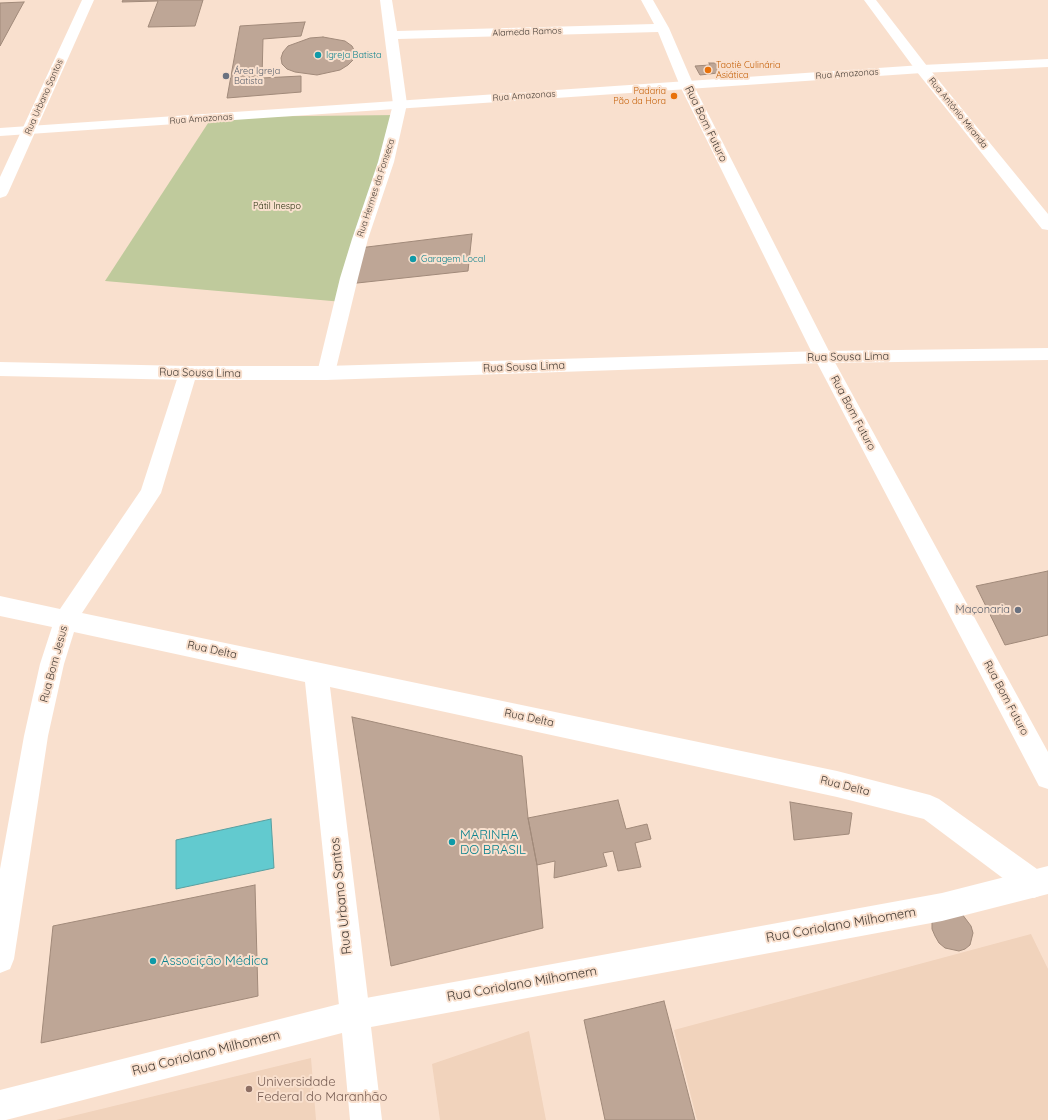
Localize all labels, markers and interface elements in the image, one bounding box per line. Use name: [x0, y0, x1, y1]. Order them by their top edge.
street label: Alameda Ramos: [492, 25, 562, 39]
marker: Igreja Batista: [313, 50, 323, 60]
place label: Igreja Batista: [326, 50, 382, 60]
street label: Rua Urbano Santos: [23, 58, 65, 136]
place label: Taotiè Culinária Asiática: [716, 60, 780, 81]
marker: Taotiè Culinária Asiática: [703, 65, 713, 75]
place label: Área Igreja Batista: [234, 66, 280, 87]
street label: Rua Amazonas: [815, 66, 879, 82]
marker: Área Igreja Batista: [221, 71, 231, 81]
street label: Rua Antônio Miranda: [926, 75, 990, 151]
street label: Rua Bom Futuro: [682, 84, 730, 164]
place label: Padaria Pão da Hora: [613, 86, 666, 107]
street label: Rua Amazonas: [492, 88, 556, 104]
marker: Padaria Pão da Hora: [669, 91, 679, 101]
street label: Rua Amazonas: [169, 111, 233, 127]
street label: Rua Hermes da Fonseca: [355, 138, 397, 238]
park label: Pátil Inespo: [253, 201, 301, 211]
marker: Garagem Local: [408, 254, 418, 264]
place label: Garagem Local: [421, 254, 485, 264]
street label: Rua Sousa Lima: [807, 350, 889, 364]
street label: Rua Sousa Lima: [483, 359, 565, 375]
street label: Rua Sousa Lima: [159, 366, 241, 380]
street label: Rua Bom Futuro: [828, 373, 878, 453]
place label: Maçonaria: [956, 603, 1010, 617]
marker: Maçonaria: [1013, 605, 1023, 615]
street label: Rua Bom Jesus: [37, 624, 71, 704]
street label: Rua Delta: [186, 638, 238, 662]
street label: Rua Bom Futuro: [981, 658, 1031, 738]
street label: Rua Delta: [503, 706, 555, 730]
street label: Rua Delta: [819, 774, 871, 798]
place label: MARINHA DO BRASIL: [460, 827, 526, 858]
street label: Rua Urbano Santos: [327, 837, 355, 955]
marker: MARINHA DO BRASIL: [447, 837, 457, 847]
street label: Rua Coriolano Milhomem: [765, 904, 917, 946]
place label: Associção Médica: [161, 953, 268, 969]
marker: Associção Médica: [148, 956, 158, 966]
street label: Rua Coriolano Milhomem: [446, 963, 598, 1005]
street label: Rua Coriolano Milhomem: [130, 1027, 282, 1079]
place label: Universidade Federal do Maranhão: [257, 1074, 387, 1105]
marker: Universidade Federal do Maranhão: [244, 1084, 254, 1094]

